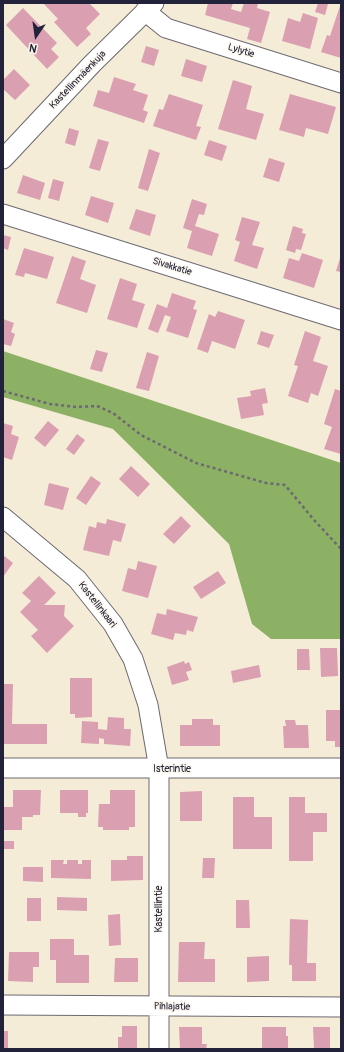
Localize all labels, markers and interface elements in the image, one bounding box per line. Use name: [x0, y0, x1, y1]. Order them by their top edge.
north arrow: [16, 16, 56, 56]
text: N: [28, 41, 38, 55]
street label: Lylytie: [226, 41, 256, 61]
street label: Kastellinmäenkuja: [47, 48, 109, 112]
street label: Sivakkatie: [151, 255, 193, 279]
street label: Kastellinkaari: [75, 580, 119, 630]
street label: Isterintie: [153, 763, 191, 775]
street label: Kastellintie: [153, 886, 165, 932]
street label: Pihlajatie: [154, 1001, 190, 1013]

